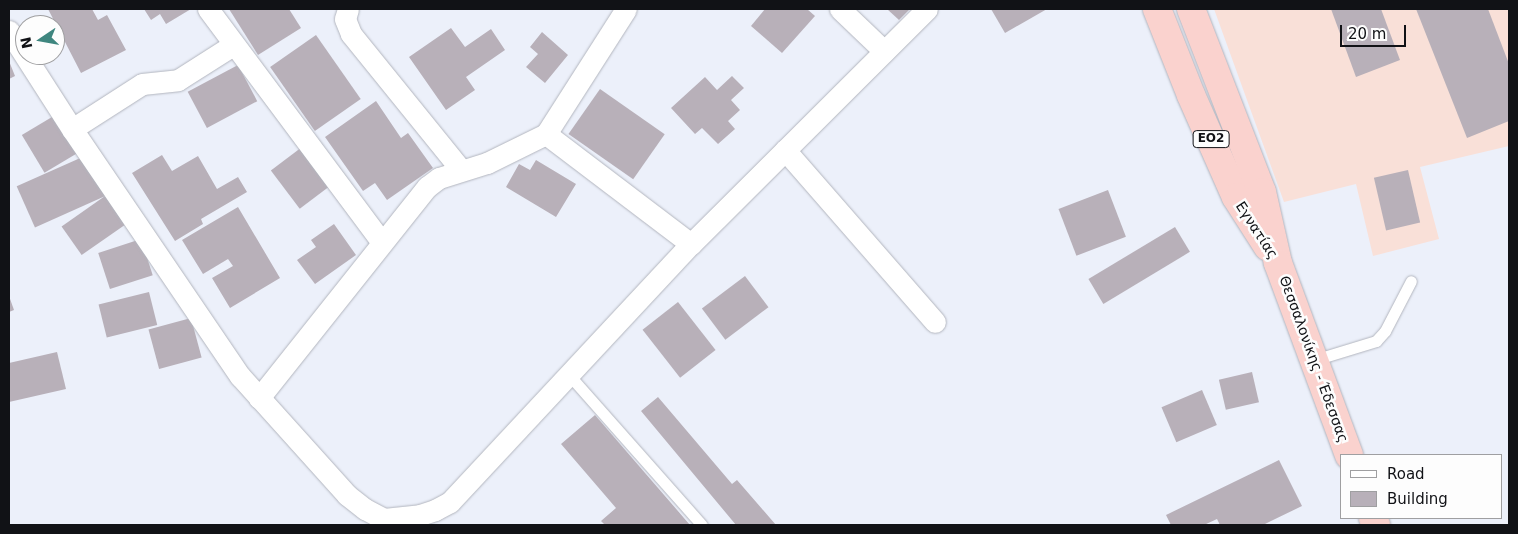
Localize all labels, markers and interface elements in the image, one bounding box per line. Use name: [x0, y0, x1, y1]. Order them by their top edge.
north arrow: [15, 15, 65, 65]
scale bar: [1343, 15, 1409, 47]
text: 20 m: [1348, 25, 1386, 43]
text: N: [17, 36, 35, 50]
road number: ΕΟ2: [1192, 130, 1230, 148]
street label: Εγνατίας: [1232, 198, 1282, 262]
street label: Θεσσαλονίκης - Έδεσσας: [1276, 273, 1352, 445]
legend: [1340, 454, 1503, 519]
text: Road: [1387, 465, 1425, 483]
text: Building: [1387, 490, 1448, 508]

